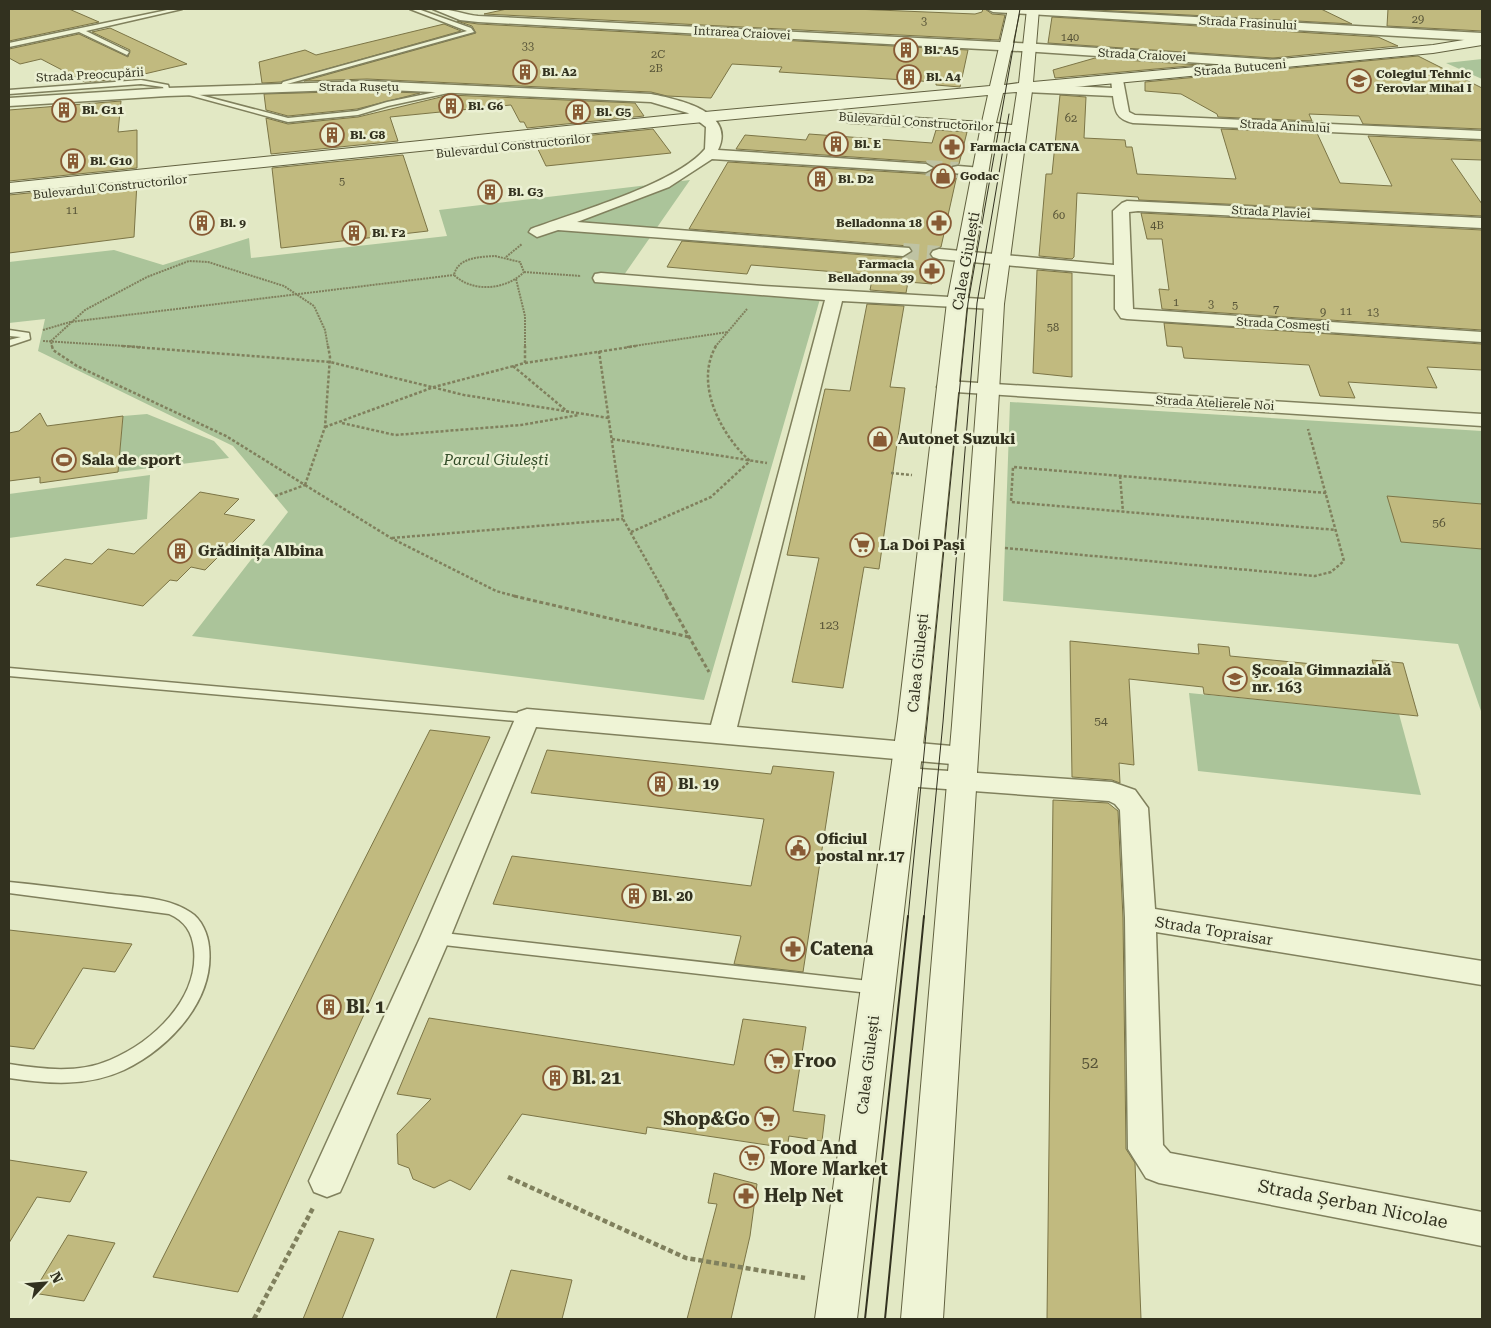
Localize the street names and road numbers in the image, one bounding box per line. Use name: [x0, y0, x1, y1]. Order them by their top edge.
street label: Strada Frasinului: [1199, 13, 1298, 33]
street label: Intrarea Craiovei: [693, 23, 791, 43]
street label: Strada Craiovei: [1097, 46, 1187, 64]
street label: Strada Butuceni: [1193, 57, 1287, 79]
street label: Strada Preocupării: [36, 65, 144, 85]
street label: Strada Rușețu: [319, 80, 400, 95]
street label: Bulevardul Constructorilor: [838, 110, 994, 134]
street label: Strada Aninului: [1239, 117, 1331, 135]
street label: Bulevardul Constructorilor: [435, 131, 591, 161]
street label: Bulevardul Constructorilor: [32, 172, 188, 202]
street label: Strada Plaviei: [1231, 203, 1311, 221]
street label: Calea Giulești: [948, 210, 985, 312]
street label: Strada Cosmești: [1236, 315, 1330, 334]
street label: Strada Atelierele Noi: [1155, 393, 1275, 413]
street label: Calea Giulești: [904, 612, 933, 714]
street label: Strada Topraisar: [1154, 913, 1274, 949]
street label: Calea Giulești: [853, 1014, 884, 1116]
street label: Strada Șerban Nicolae: [1256, 1175, 1450, 1233]

